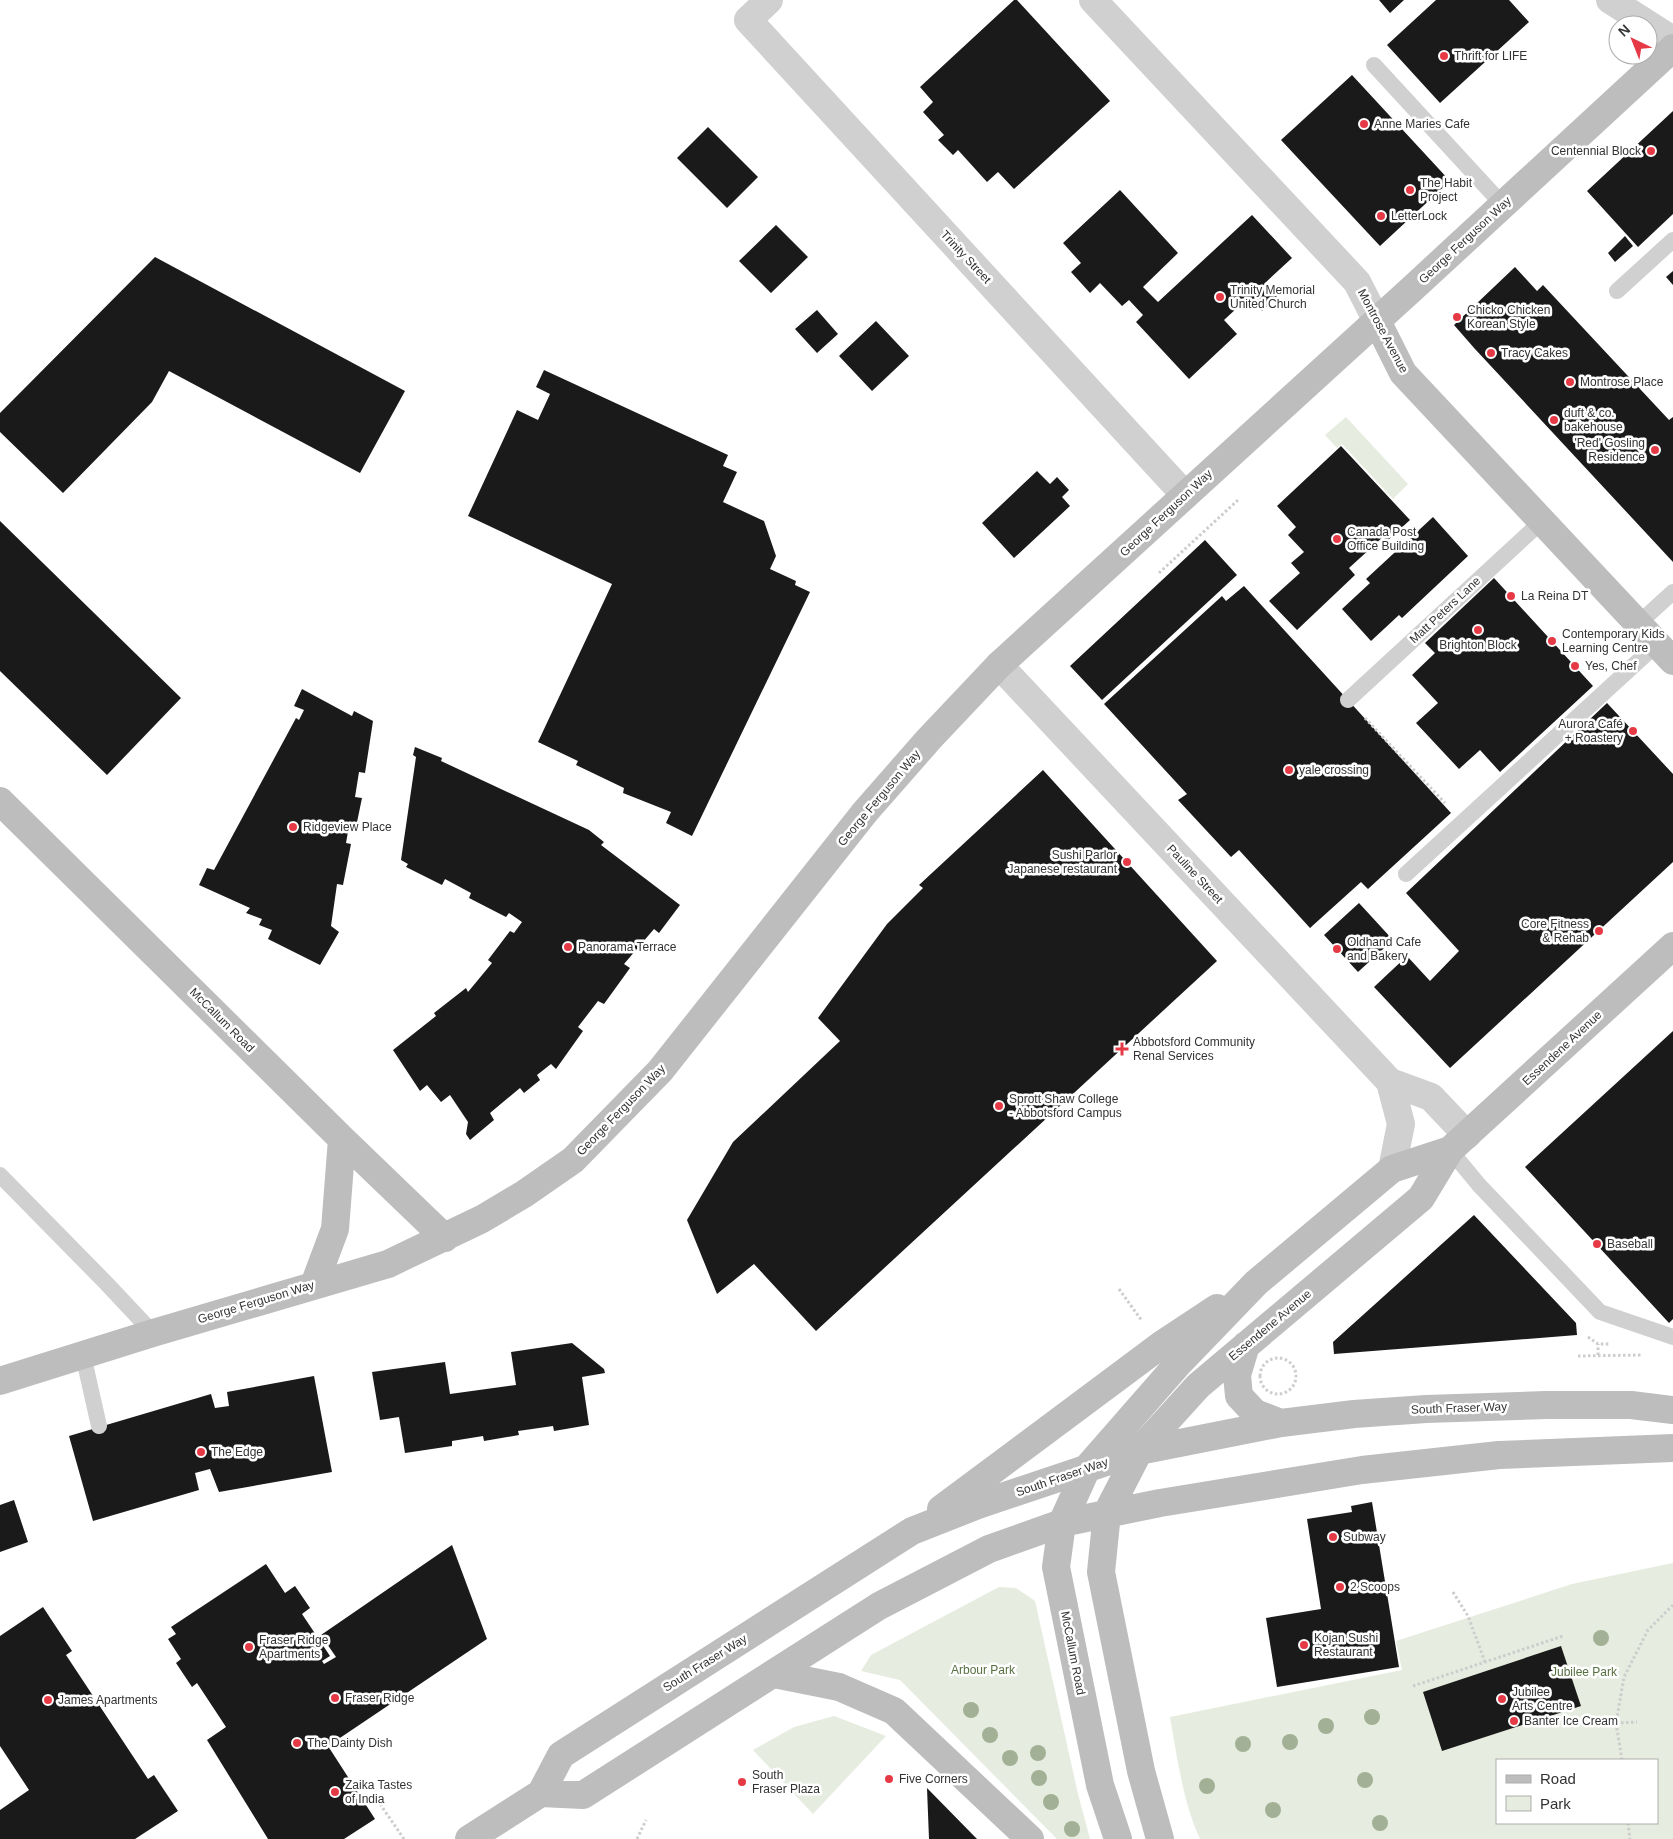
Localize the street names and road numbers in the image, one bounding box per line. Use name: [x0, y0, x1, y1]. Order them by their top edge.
street label: George Ferguson Way: [1416, 194, 1514, 286]
street label: Trinity Street: [938, 228, 995, 287]
street label: Montrose Avenue: [1355, 287, 1411, 376]
street label: George Ferguson Way: [1117, 467, 1215, 559]
street label: Matt Peters Lane: [1407, 573, 1483, 646]
street label: George Ferguson Way: [835, 747, 923, 849]
street label: Pauline Street: [1164, 842, 1226, 907]
street label: McCallum Road: [187, 985, 257, 1055]
street label: Essendene Avenue: [1519, 1007, 1605, 1088]
street label: George Ferguson Way: [574, 1062, 668, 1158]
street label: George Ferguson Way: [196, 1278, 316, 1326]
street label: Essendene Avenue: [1226, 1286, 1314, 1364]
street label: South Fraser Way: [1411, 1399, 1507, 1417]
street label: South Fraser Way: [1014, 1455, 1110, 1499]
street label: McCallum Road: [1058, 1610, 1088, 1696]
street label: South Fraser Way: [660, 1632, 750, 1694]

